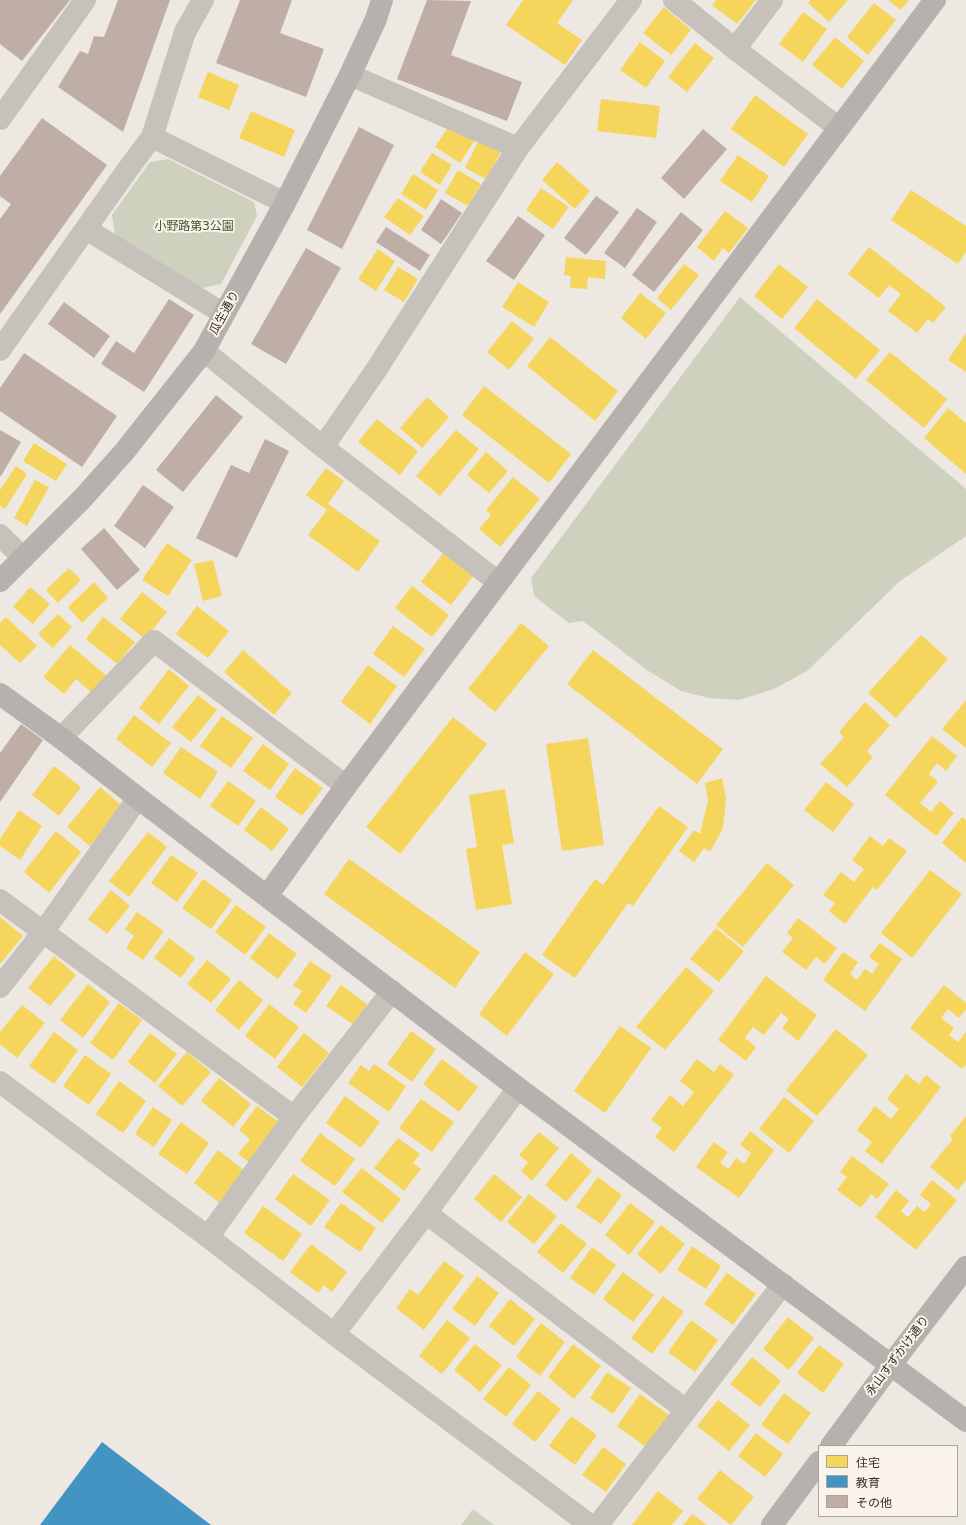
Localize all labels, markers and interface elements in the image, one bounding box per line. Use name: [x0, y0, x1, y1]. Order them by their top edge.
park label: 小野路第3公園: [154, 220, 234, 234]
street label: 瓜生通り: [207, 289, 243, 337]
street label: 永山すずかけ通り: [863, 1313, 933, 1399]
legend: [818, 1445, 958, 1517]
text: 住宅: [856, 1456, 880, 1470]
text: 教育: [856, 1476, 880, 1490]
text: その他: [856, 1496, 892, 1510]

